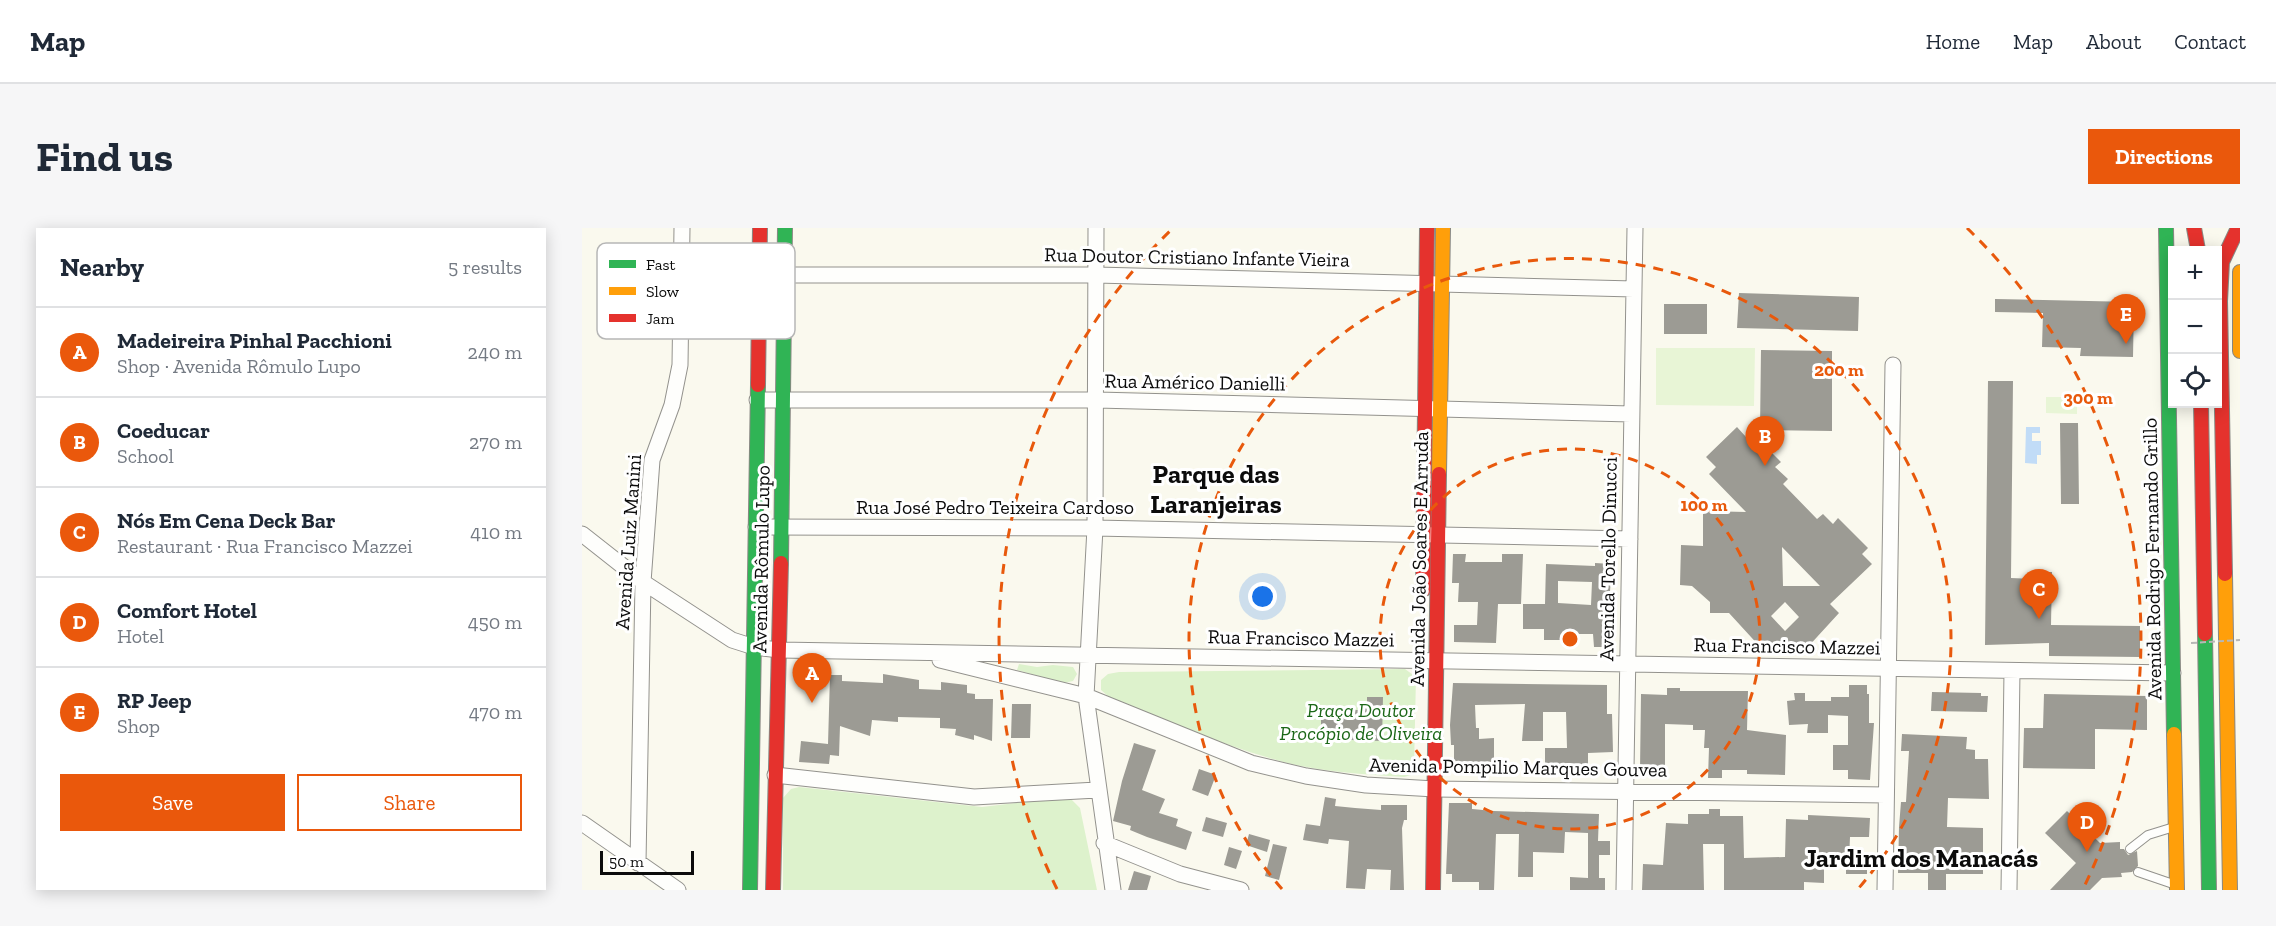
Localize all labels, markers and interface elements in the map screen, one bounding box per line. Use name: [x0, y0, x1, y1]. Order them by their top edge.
text: Map: [30, 25, 85, 58]
text: Home: [1926, 29, 1980, 54]
text: Map: [2013, 29, 2053, 54]
text: About: [2086, 29, 2141, 54]
text: Contact: [2174, 29, 2246, 54]
button: Directions: [2088, 129, 2240, 184]
text: Find us: [36, 131, 173, 182]
street label: Rua Doutor Cristiano Infante Vieira: [1044, 242, 1350, 272]
legend: [597, 243, 795, 339]
map controls: [2168, 246, 2222, 408]
button: +: [2168, 246, 2222, 300]
text: Nearby: [60, 251, 144, 283]
text: 5 results: [448, 255, 522, 279]
text: Fast: [646, 255, 675, 274]
text: Slow: [646, 282, 680, 301]
pin: E: [2106, 294, 2146, 344]
button: −: [2168, 300, 2222, 354]
text: Jam: [646, 309, 675, 328]
text: Madeireira Pinhal Pacchioni: [117, 327, 392, 354]
text: A: [73, 340, 86, 364]
text: 240 m: [468, 340, 522, 364]
text: Shop · Avenida Rômulo Lupo: [117, 354, 361, 378]
button: locate: [2168, 354, 2222, 408]
text: 200 m: [1814, 359, 1864, 381]
street label: Rua Américo Danielli: [1104, 368, 1286, 396]
text: 300 m: [2063, 387, 2113, 409]
pin: B: [1746, 416, 1784, 466]
text: Coeducar: [117, 417, 210, 444]
street label: Avenida Rodrigo Fernando Grillo: [2138, 418, 2166, 700]
text: B: [73, 430, 86, 454]
text: 270 m: [469, 430, 522, 454]
street label: Avenida João Soares E Arruda: [1405, 431, 1433, 687]
text: School: [117, 444, 174, 468]
street label: Avenida Luiz Manini: [610, 453, 646, 631]
street label: Avenida Torello Dinucci: [1594, 456, 1622, 661]
district label: Parque das Laranjeiras: [1150, 458, 1282, 520]
street label: Avenida Rômulo Lupo: [747, 465, 775, 653]
text: 100 m: [1680, 494, 1728, 516]
street label: Rua José Pedro Teixeira Cardoso: [856, 495, 1134, 519]
text: Nós Em Cena Deck Bar: [117, 507, 336, 534]
text: C: [73, 520, 86, 544]
text: 410 m: [470, 520, 522, 544]
text: Restaurant · Rua Francisco Mazzei: [117, 534, 413, 558]
pin: C: [2020, 570, 2058, 619]
your location: [1248, 582, 1277, 611]
text: Comfort Hotel: [117, 597, 257, 624]
text: D: [73, 610, 86, 634]
text: 450 m: [468, 610, 522, 634]
text: Hotel: [117, 624, 164, 648]
street label: Rua Francisco Mazzei: [1207, 624, 1395, 652]
centre of rings: [1560, 629, 1580, 649]
street label: Rua Francisco Mazzei: [1693, 632, 1881, 660]
pin: A: [792, 654, 832, 703]
text: RP Jeep: [117, 687, 192, 714]
park label: Praça Doutor Procópio de Oliveira: [1280, 698, 1442, 745]
text: E: [74, 700, 85, 724]
text: 470 m: [469, 700, 522, 724]
text: Shop: [117, 714, 160, 738]
street label: Avenida Pompilio Marques Gouvea: [1369, 752, 1668, 782]
button: Save: [60, 774, 285, 831]
button: Share: [297, 774, 522, 831]
pin: D: [2068, 802, 2106, 852]
district label: Jardim dos Manacás: [1804, 842, 2038, 874]
scale bar: [600, 848, 694, 876]
text: 50 m: [609, 852, 644, 871]

